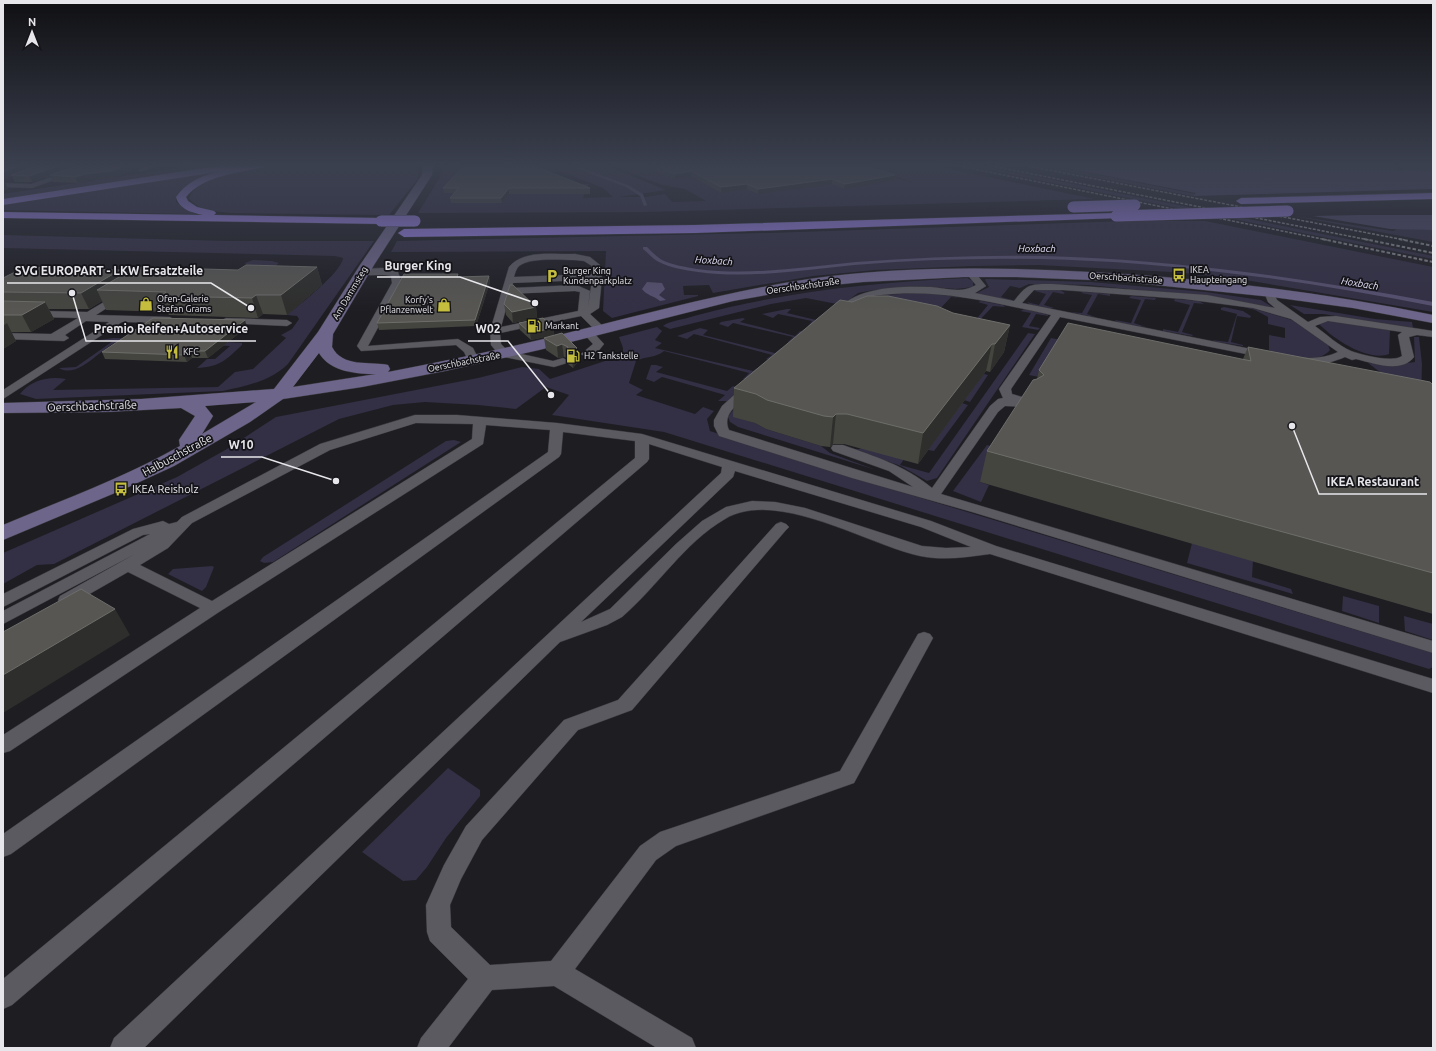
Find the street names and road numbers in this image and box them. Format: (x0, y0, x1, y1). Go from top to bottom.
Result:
street label: Am Dammsteg (330, 265, 370, 321)
street label: Oerschbachstraße (1089, 270, 1163, 286)
street label: Oerschbachstraße (766, 276, 840, 296)
street label: Oerschbachstraße (427, 350, 501, 374)
street label: Oerschbachstraße (47, 398, 137, 414)
street label: Halbuschstraße (140, 432, 214, 478)

